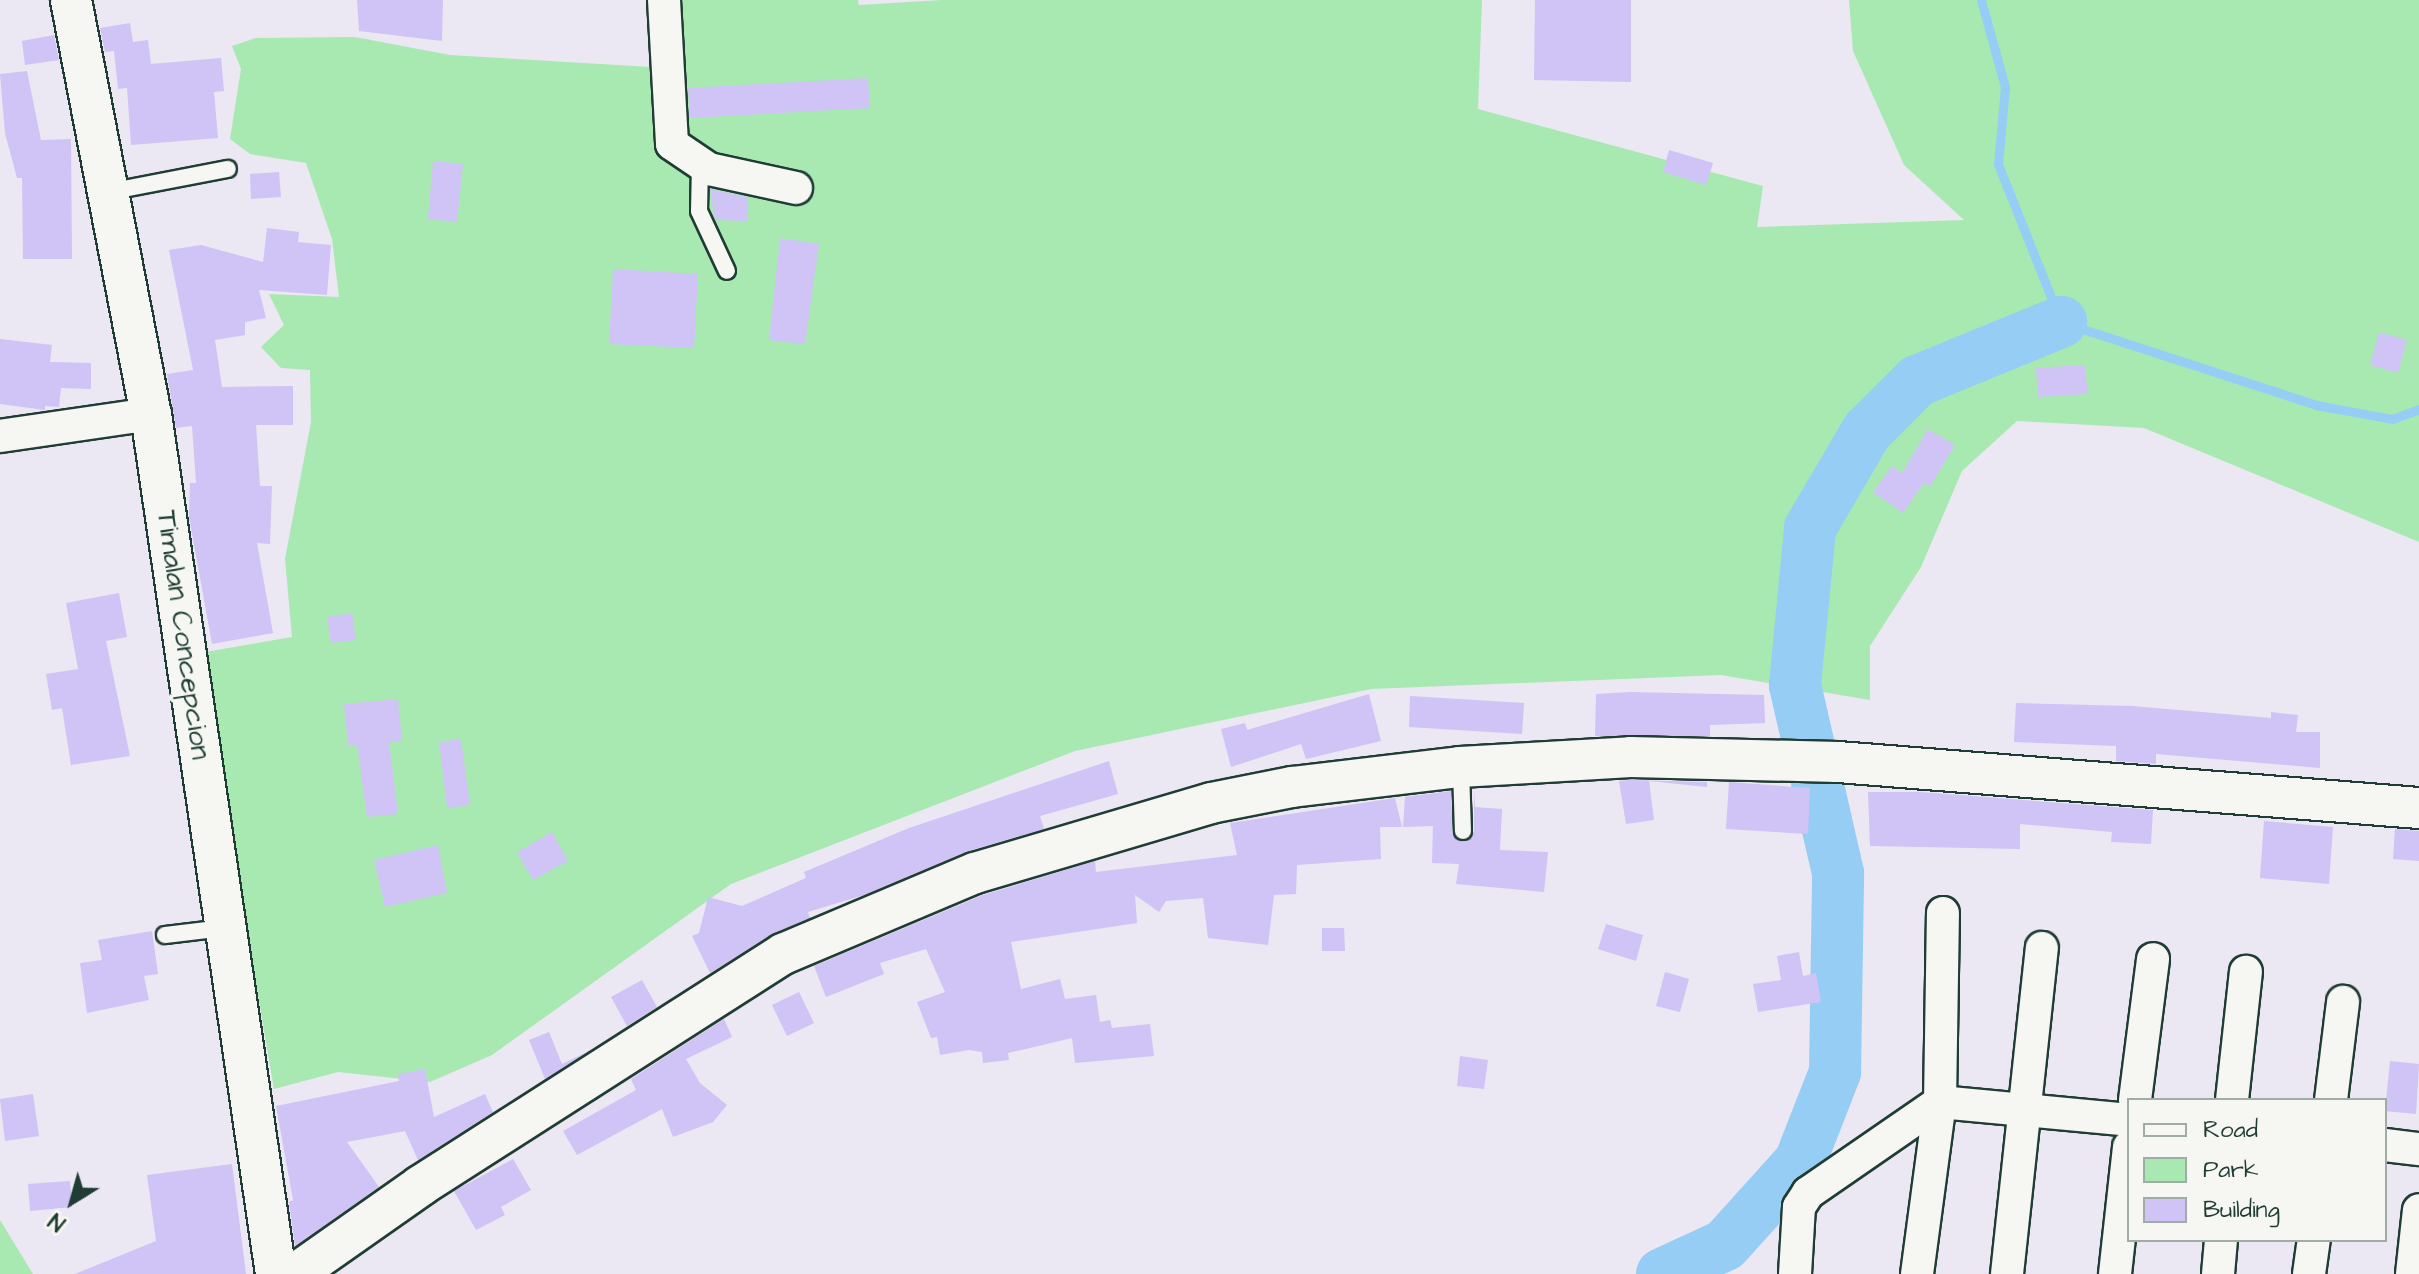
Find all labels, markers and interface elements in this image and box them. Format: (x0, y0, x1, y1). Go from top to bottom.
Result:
street label: Timalan Concepcion (149, 508, 217, 762)
legend (2127, 1098, 2387, 1242)
text: Road (2203, 1113, 2258, 1147)
text: Park (2203, 1153, 2259, 1187)
north arrow (32, 1162, 112, 1242)
text: Building (2203, 1193, 2280, 1227)
text: N (42, 1205, 72, 1238)

